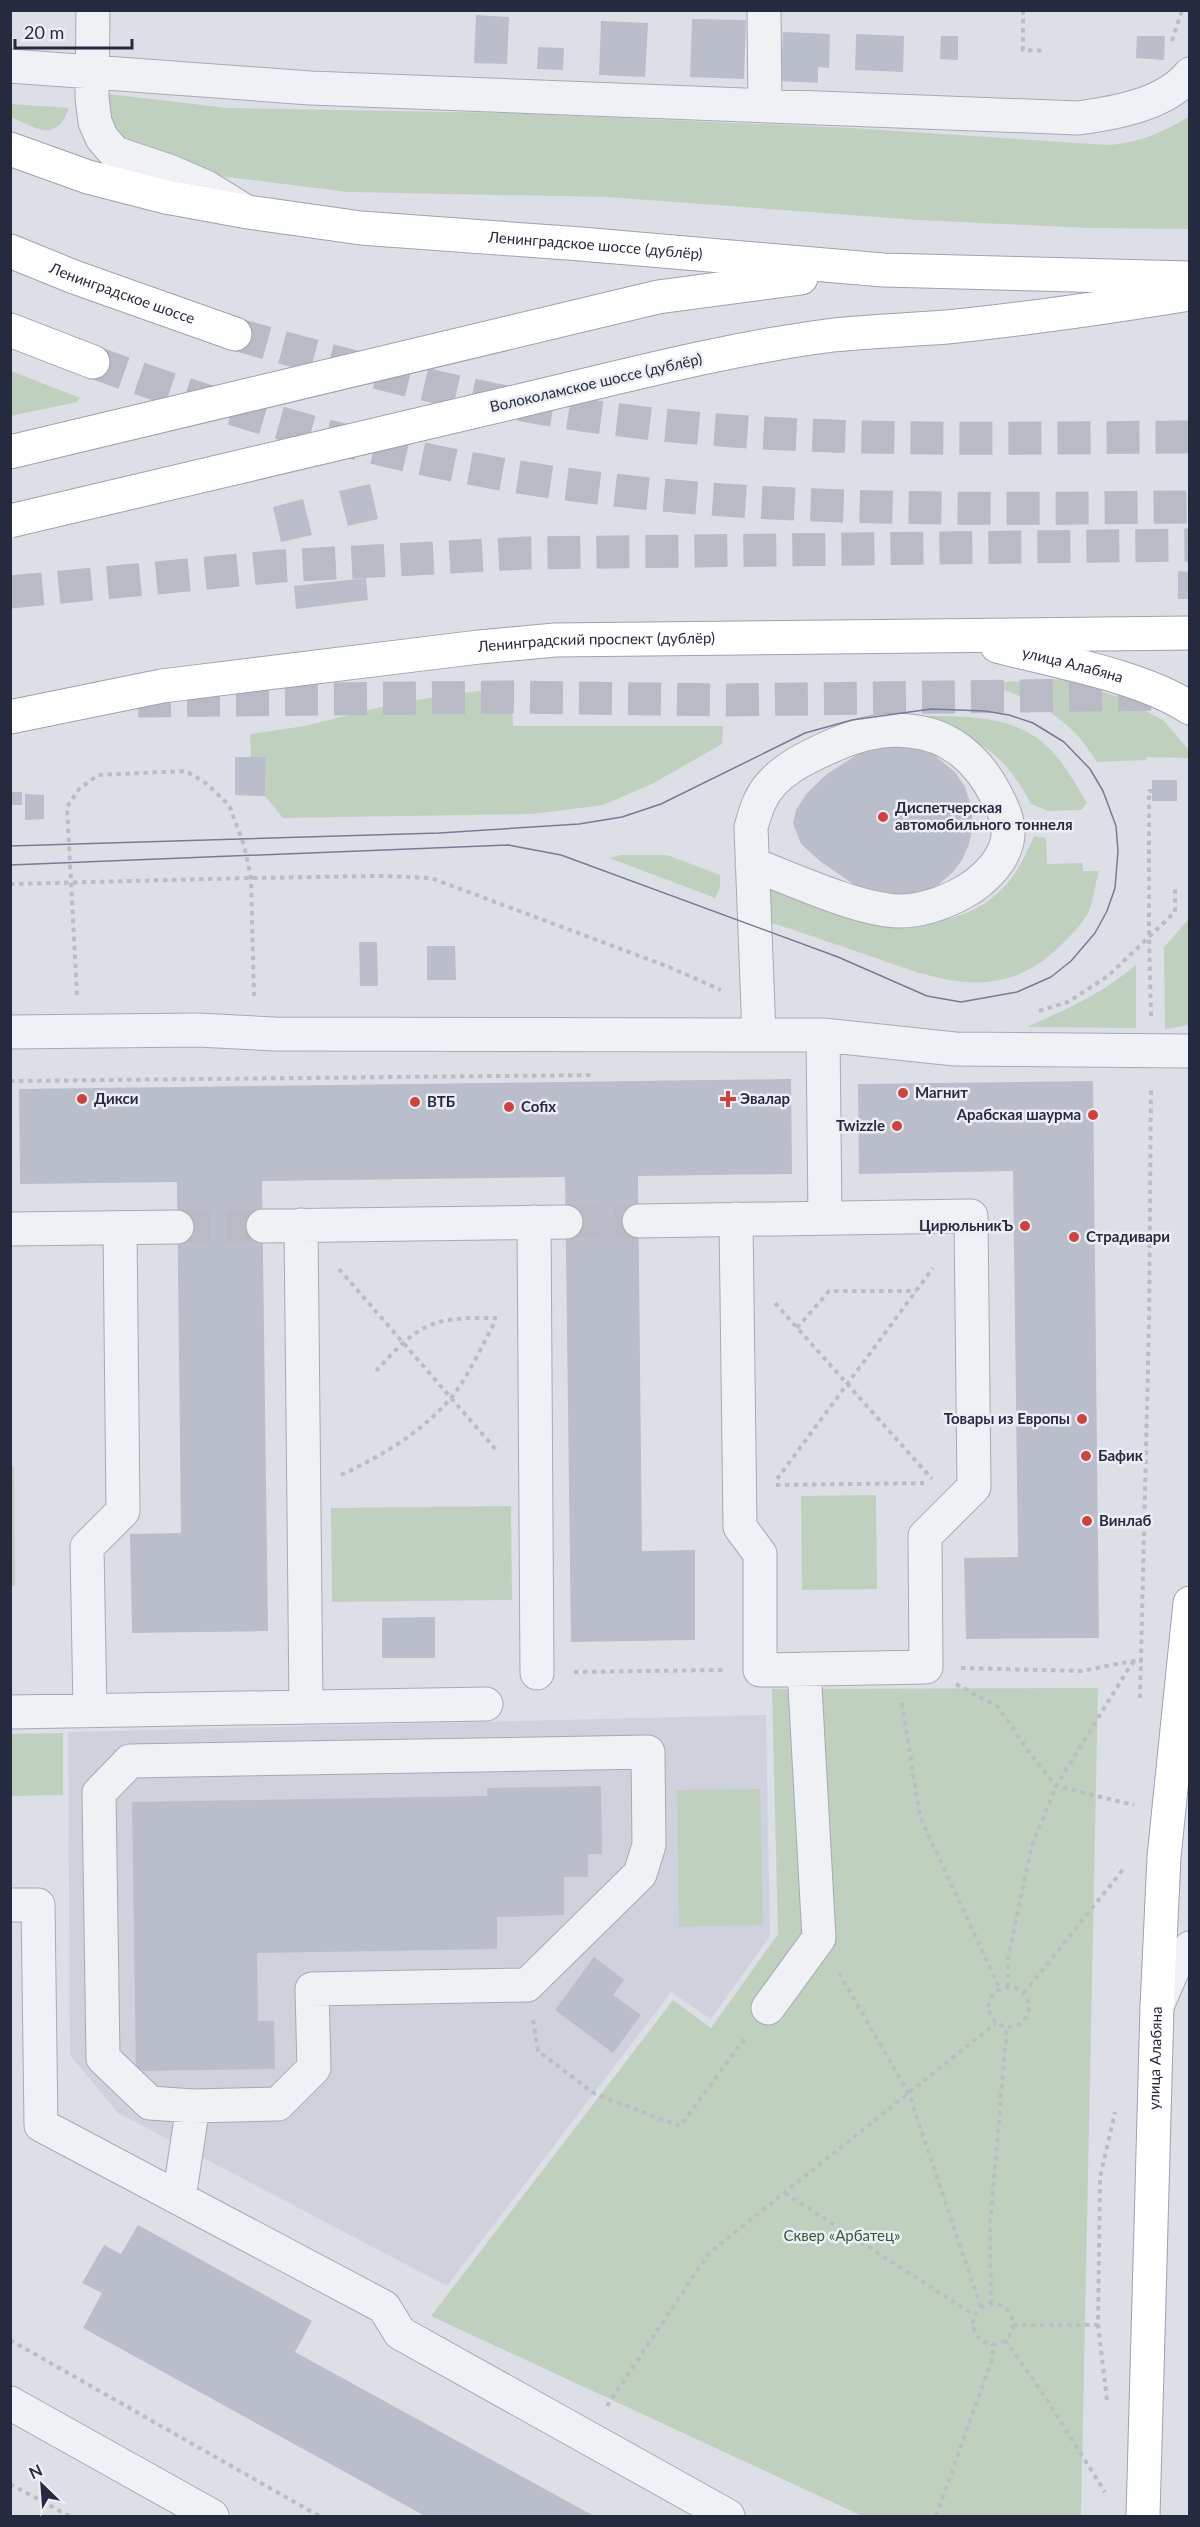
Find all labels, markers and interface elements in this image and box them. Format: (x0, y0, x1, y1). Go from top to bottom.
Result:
scale bar (15, 12, 132, 50)
text: 20 m (24, 21, 64, 43)
street label: Ленинградское шоссе (дублёр) (487, 227, 703, 262)
street label: Ленинградское шоссе (46, 258, 198, 327)
street label: Волоколамское шоссе (дублёр) (488, 349, 704, 415)
street label: Ленинградский проспект (дублёр) (476, 628, 715, 655)
street label: улица Алабяна (1021, 643, 1126, 686)
place label: Диспетчерская автомобильного тоннеля (895, 798, 1073, 833)
marker: Диспетчерская автомобильного тоннеля (876, 810, 890, 824)
place label: Магнит (915, 1083, 968, 1101)
marker: Магнит (896, 1086, 910, 1100)
place label: Дикси (94, 1089, 139, 1107)
place label: Эвалар (740, 1089, 790, 1107)
marker: Дикси (75, 1092, 89, 1106)
place label: ВТБ (427, 1092, 455, 1110)
marker: Эвалар (721, 1092, 735, 1106)
marker: ВТБ (408, 1095, 422, 1109)
place label: Cofix (521, 1097, 556, 1115)
marker: Cofix (502, 1100, 516, 1114)
place label: Арабская шаурма (956, 1105, 1081, 1123)
marker: Арабская шаурма (1086, 1108, 1100, 1122)
place label: Twizzle (836, 1116, 885, 1134)
marker: Twizzle (890, 1119, 904, 1133)
place label: ЦирюльникЪ (919, 1216, 1014, 1234)
marker: ЦирюльникЪ (1018, 1219, 1032, 1233)
place label: Страдивари (1086, 1227, 1170, 1245)
marker: Страдивари (1067, 1230, 1081, 1244)
place label: Товары из Европы (944, 1409, 1070, 1427)
marker: Товары из Европы (1075, 1412, 1089, 1426)
place label: Бафик (1098, 1446, 1144, 1464)
marker: Бафик (1079, 1449, 1093, 1463)
place label: Винлаб (1099, 1511, 1152, 1529)
marker: Винлаб (1080, 1514, 1094, 1528)
street label: улица Алабяна (1144, 2006, 1165, 2110)
park label: Сквер «Арбатец» (783, 2226, 901, 2244)
north arrow (12, 2455, 72, 2515)
text: N (26, 2460, 45, 2482)

